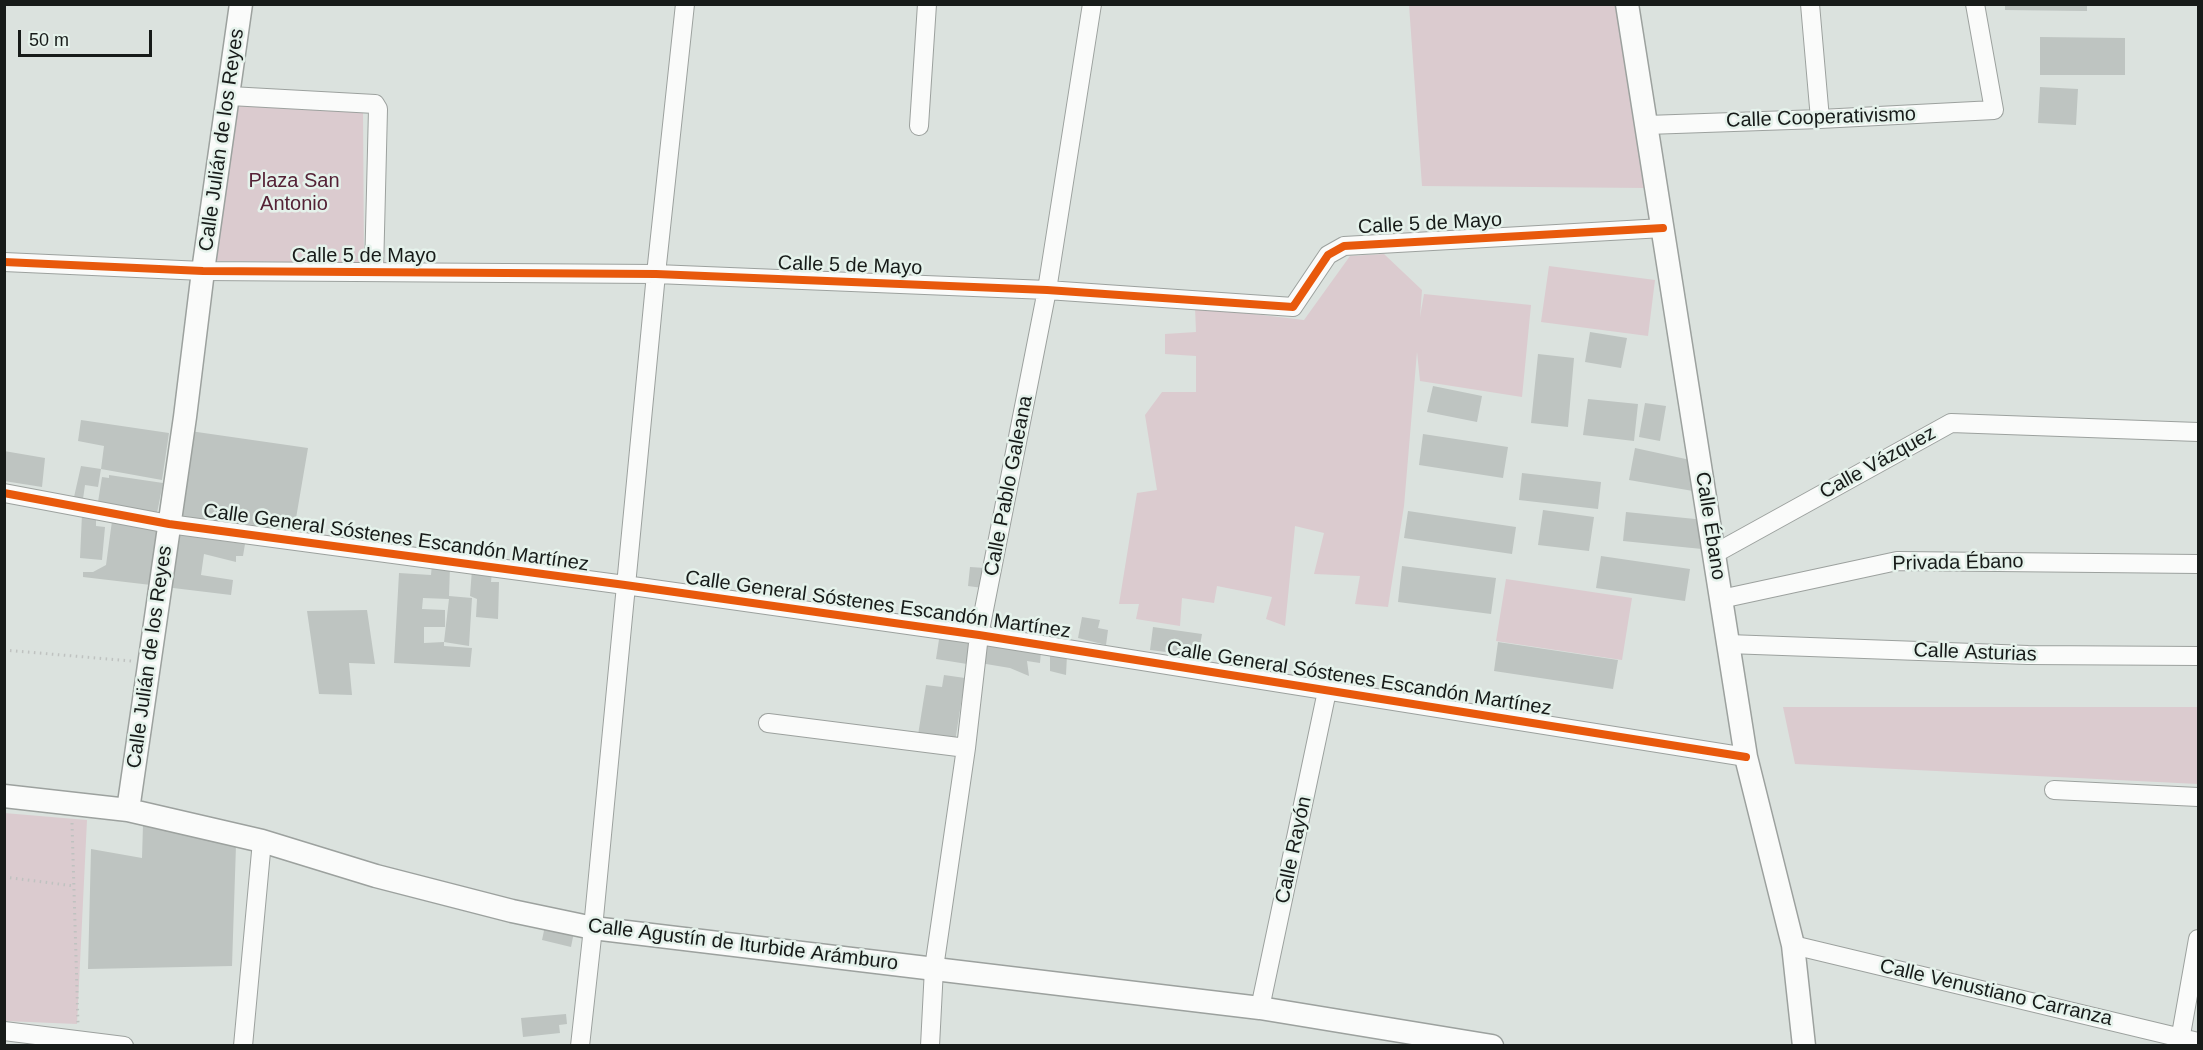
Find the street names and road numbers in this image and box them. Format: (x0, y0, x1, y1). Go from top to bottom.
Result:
street label: Calle Julián de los Reyes (194, 27, 250, 253)
street label: Calle Cooperativismo (1726, 103, 1916, 133)
street label: Calle 5 de Mayo (1357, 208, 1503, 240)
street label: Calle 5 de Mayo (292, 244, 436, 268)
street label: Calle 5 de Mayo (777, 251, 923, 281)
street label: Calle Pablo Galeana (980, 394, 1038, 578)
street label: Calle Vázquez (1816, 421, 1940, 505)
street label: Calle Ébano (1690, 470, 1730, 582)
street label: Calle General Sóstenes Escandón Martínez (202, 499, 590, 577)
street label: Calle Julián de los Reyes (122, 544, 178, 770)
street label: Privada Ébano (1892, 550, 2024, 576)
street label: Calle General Sóstenes Escandón Martínez (684, 566, 1072, 644)
street label: Calle General Sóstenes Escandón Martínez (1165, 637, 1553, 721)
street label: Calle Asturias (1913, 639, 2037, 667)
street label: Calle Rayón (1271, 794, 1317, 906)
street label: Calle Agustín de Iturbide Arámburo (587, 914, 899, 976)
street label: Calle Venustiano Carranza (1877, 955, 2115, 1031)

